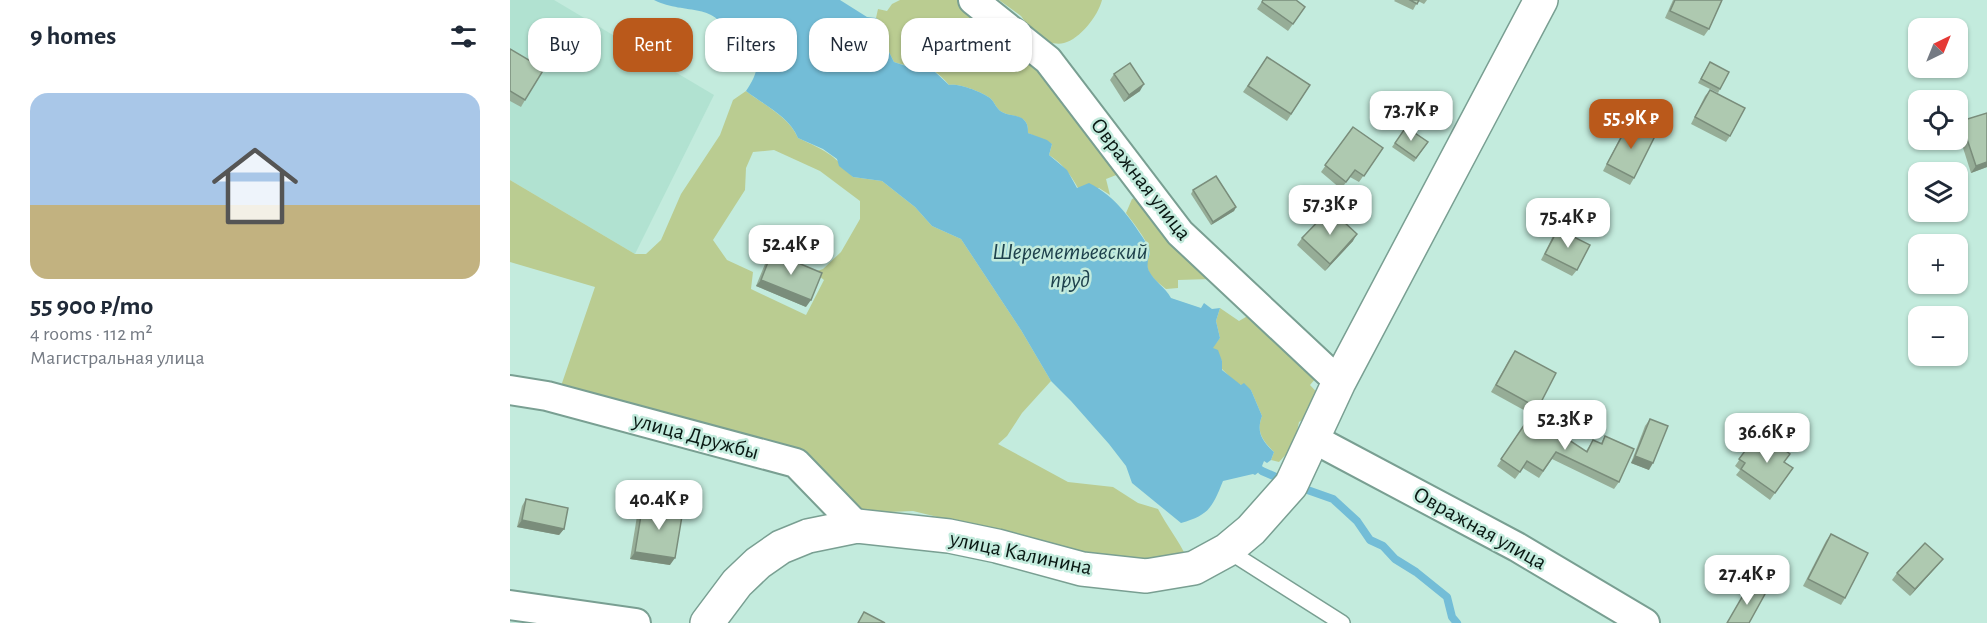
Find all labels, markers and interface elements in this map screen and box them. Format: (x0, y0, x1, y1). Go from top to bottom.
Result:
chip: Buy (528, 18, 601, 72)
chip: Rent (613, 18, 693, 72)
chip: Filters (705, 18, 797, 72)
chip: New (809, 18, 889, 72)
chip: Apartment (901, 18, 1032, 72)
north arrow (1908, 18, 1968, 78)
map controls (1908, 18, 1968, 366)
icon: filters (447, 20, 480, 53)
text: 9 homes (30, 23, 116, 49)
button: locate (1908, 90, 1968, 150)
pin: 73.7K ₽ (1356, 91, 1466, 142)
pin: 55.9K ₽ (1576, 99, 1686, 150)
text: 73.7K ₽ (1384, 100, 1438, 120)
text: 55.9K ₽ (1603, 108, 1659, 128)
street label: Овражная улица (1087, 114, 1195, 244)
icon: home (201, 132, 309, 240)
button: layers (1908, 162, 1968, 222)
pin: 57.3K ₽ (1275, 185, 1385, 236)
text: 57.3K ₽ (1303, 194, 1357, 214)
pin: 75.4K ₽ (1513, 198, 1623, 249)
text: 75.4K ₽ (1540, 207, 1596, 227)
pin: 52.4K ₽ (736, 225, 846, 276)
text: 52.4K ₽ (763, 234, 819, 254)
button: + (1908, 234, 1968, 294)
water label: Шереметьевский пруд (992, 240, 1148, 292)
text: 55 900 ₽/mo (30, 293, 153, 319)
button: − (1908, 306, 1968, 366)
text: 4 rooms · 112 m² (30, 324, 153, 344)
text: Магистральная улица (30, 348, 205, 368)
pin: 52.3K ₽ (1510, 400, 1620, 451)
street label: улица Дружбы (630, 408, 761, 463)
text: 52.3K ₽ (1537, 409, 1593, 429)
pin: 36.6K ₽ (1712, 413, 1822, 464)
text: 36.6K ₽ (1739, 422, 1795, 442)
pin: 40.4K ₽ (604, 480, 714, 531)
street label: Овражная улица (1410, 482, 1550, 574)
text: 40.4K ₽ (629, 489, 689, 509)
street label: улица Калинина (947, 527, 1094, 579)
pin: 27.4K ₽ (1692, 555, 1802, 606)
text: 27.4K ₽ (1719, 564, 1775, 584)

